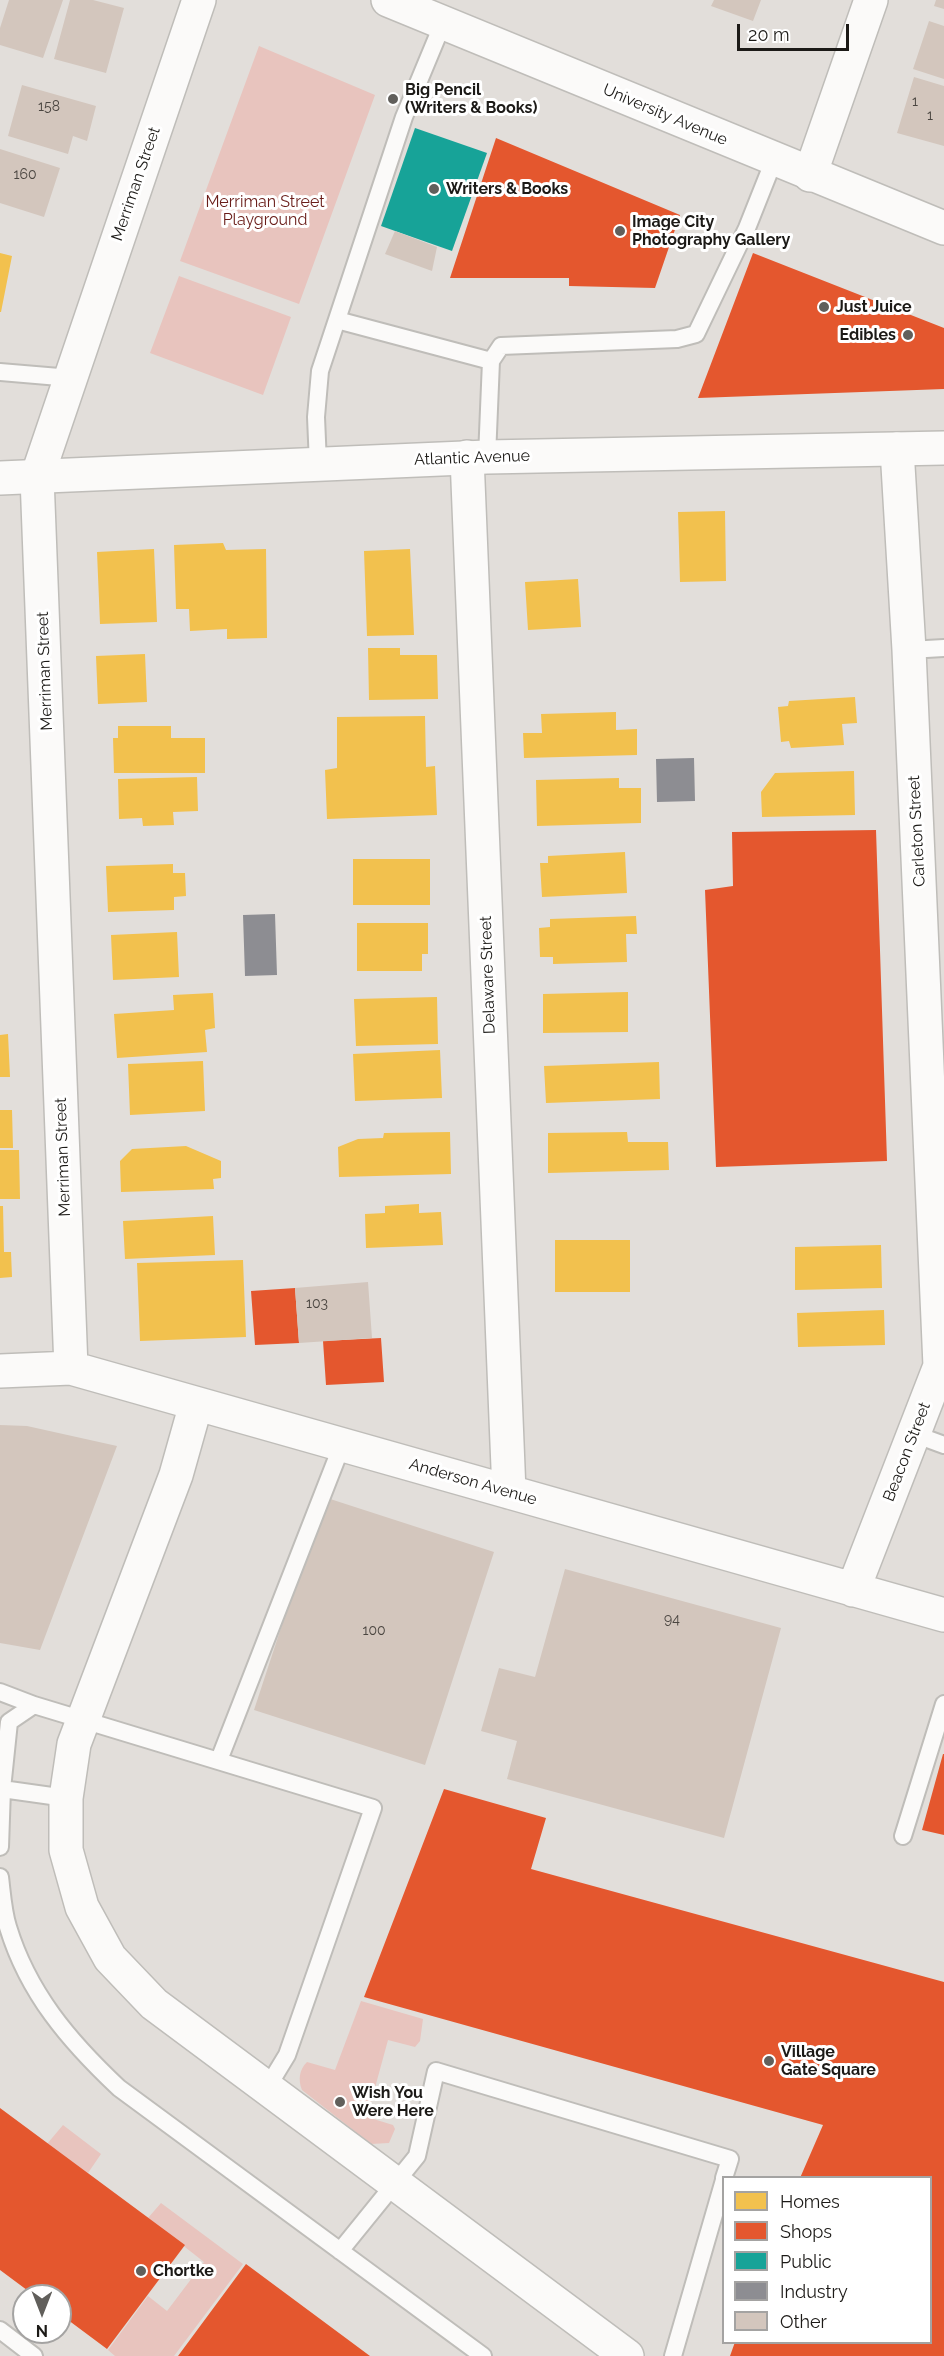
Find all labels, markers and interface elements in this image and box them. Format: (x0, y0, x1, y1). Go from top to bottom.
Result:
scale bar (740, 12, 852, 50)
text: 20 m (748, 24, 790, 45)
place label: Big Pencil (Writers & Books) (405, 80, 537, 118)
street label: University Avenue (600, 80, 730, 150)
marker: Big Pencil (Writers & Books) (386, 92, 400, 106)
house number: 1 (912, 94, 918, 110)
house number: 158 (38, 99, 60, 115)
house number: 1 (927, 108, 933, 124)
street label: Merriman Street (108, 125, 164, 243)
house number: 160 (13, 167, 37, 183)
place label: Writers & Books (446, 179, 568, 199)
marker: Writers & Books (427, 182, 441, 196)
park label: Merriman Street Playground (205, 192, 325, 230)
place label: Image City Photography Gallery (632, 212, 790, 250)
marker: Image City Photography Gallery (613, 224, 627, 238)
place label: Just Juice (836, 297, 912, 317)
marker: Just Juice (817, 300, 831, 314)
place label: Edibles (839, 325, 896, 345)
marker: Edibles (901, 328, 915, 342)
street label: Atlantic Avenue (414, 446, 530, 470)
street label: Merriman Street (33, 611, 57, 731)
street label: Carleton Street (904, 775, 930, 887)
street label: Delaware Street (476, 916, 500, 1034)
street label: Merriman Street (51, 1097, 75, 1217)
house number: 103 (306, 1296, 328, 1312)
street label: Beacon Street (879, 1400, 935, 1504)
street label: Anderson Avenue (407, 1455, 539, 1509)
house number: 94 (664, 1612, 680, 1628)
house number: 100 (362, 1623, 386, 1639)
place label: Village Gate Square (781, 2042, 876, 2080)
marker: Village Gate Square (762, 2054, 776, 2068)
place label: Wish You Were Here (352, 2083, 434, 2121)
marker: Wish You Were Here (333, 2095, 347, 2109)
legend (722, 2176, 932, 2344)
text: Homes (780, 2191, 840, 2212)
text: Shops (780, 2221, 832, 2242)
text: Public (780, 2251, 832, 2272)
place label: Chortke (153, 2261, 214, 2281)
marker: Chortke (134, 2264, 148, 2278)
text: Industry (780, 2281, 848, 2302)
north arrow (12, 2284, 72, 2344)
text: Other (780, 2311, 827, 2332)
text: N (36, 2321, 48, 2340)

